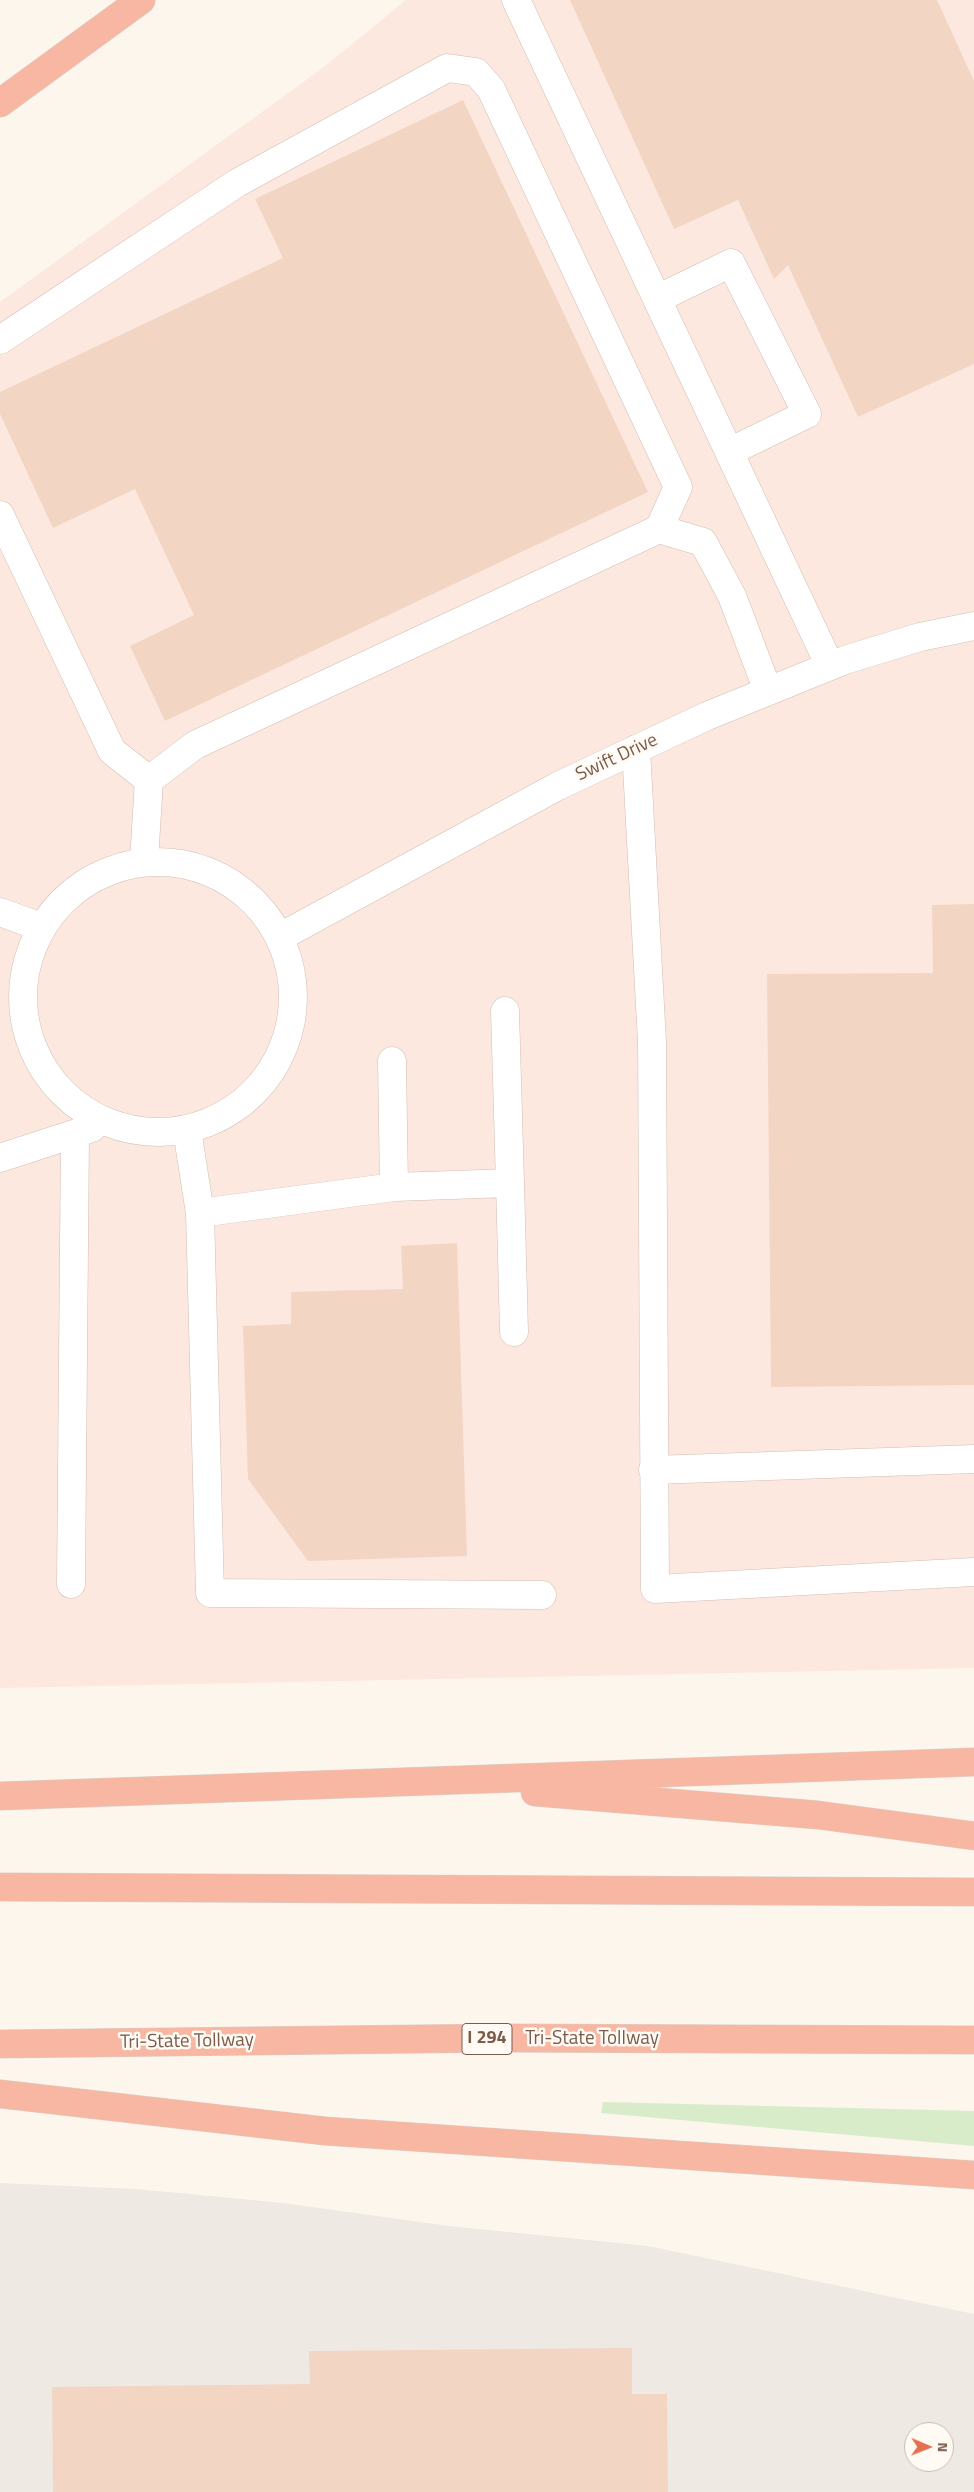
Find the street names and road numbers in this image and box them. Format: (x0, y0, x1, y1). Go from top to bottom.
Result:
street label: Swift Drive (573, 729, 661, 787)
road number: I 294 (462, 2024, 512, 2054)
street label: Tri-State Tollway (525, 2028, 659, 2050)
street label: Tri-State Tollway (120, 2029, 254, 2055)

